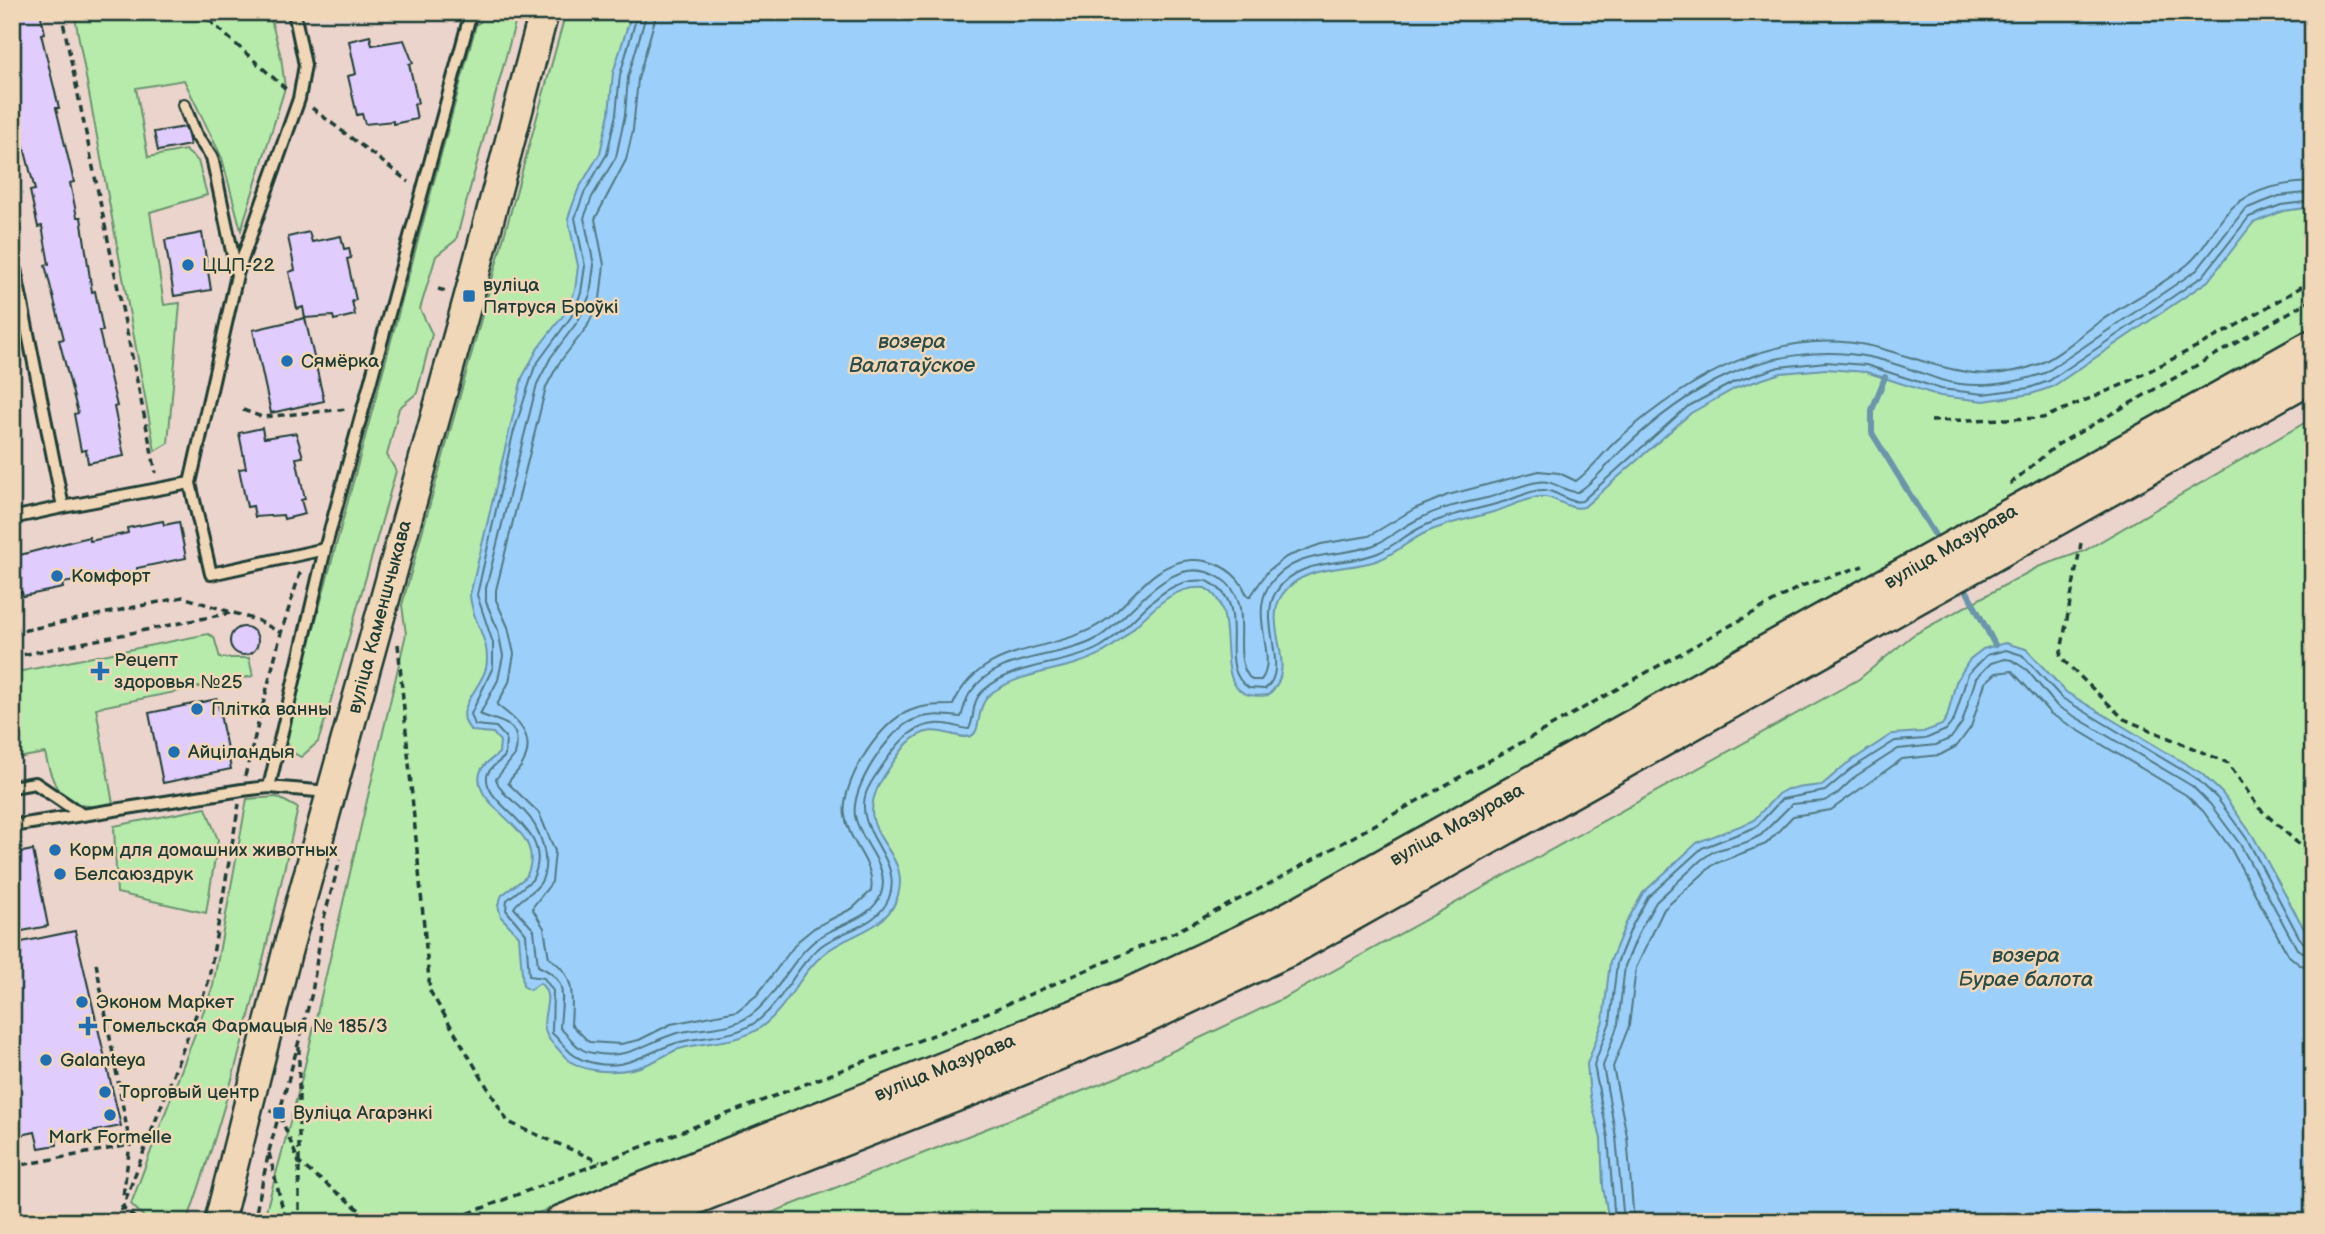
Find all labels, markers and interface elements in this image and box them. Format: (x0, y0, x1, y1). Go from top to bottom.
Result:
place label: ЦЦП-22 (202, 254, 276, 277)
marker: ЦЦП-22 (180, 257, 196, 273)
place label: вуліца Пятруся Броўкі (483, 274, 618, 319)
marker: вуліца Пятруся Броўкі (461, 288, 477, 304)
water label: возера Валатаўское (849, 329, 975, 378)
place label: Сямёрка (301, 350, 379, 373)
marker: Сямёрка (279, 353, 295, 369)
street label: вуліца Мазурава (1880, 500, 2022, 594)
street label: вуліца Каменшчыкава (343, 518, 417, 716)
place label: Комфорт (71, 565, 151, 588)
marker: Комфорт (49, 568, 65, 584)
place label: Рецепт здоровья №25 (114, 649, 243, 694)
marker: Рецепт здоровья №25 (92, 663, 108, 679)
place label: Плітка ванны (211, 698, 332, 721)
marker: Плітка ванны (189, 701, 205, 717)
place label: Айціландыя (187, 741, 295, 764)
marker: Айціландыя (166, 744, 182, 760)
street label: вуліца Мазурава (1386, 779, 1528, 871)
place label: Корм для домашних животных (69, 839, 338, 862)
marker: Корм для домашних животных (47, 842, 63, 858)
place label: Белсаюздрук (74, 863, 193, 886)
marker: Белсаюздрук (52, 866, 68, 882)
water label: возера Бурае балота (1959, 943, 2093, 992)
place label: Эконом Маркет (96, 991, 234, 1014)
marker: Эконом Маркет (74, 994, 90, 1010)
place label: Гомельская Фармацыя № 185/3 (102, 1015, 388, 1038)
marker: Гомельская Фармацыя № 185/3 (80, 1018, 96, 1034)
street label: вуліца Мазурава (871, 1029, 1019, 1107)
place label: Galanteya (60, 1049, 146, 1072)
marker: Galanteya (38, 1052, 54, 1068)
place label: Торговый центр (119, 1081, 259, 1104)
marker: Торговый центр (97, 1084, 113, 1100)
place label: Вуліца Агарэнкі (293, 1102, 433, 1125)
marker: Вуліца Агарэнкі (271, 1105, 287, 1121)
marker: Mark Formelle (102, 1107, 118, 1123)
place label: Mark Formelle (48, 1126, 172, 1149)

